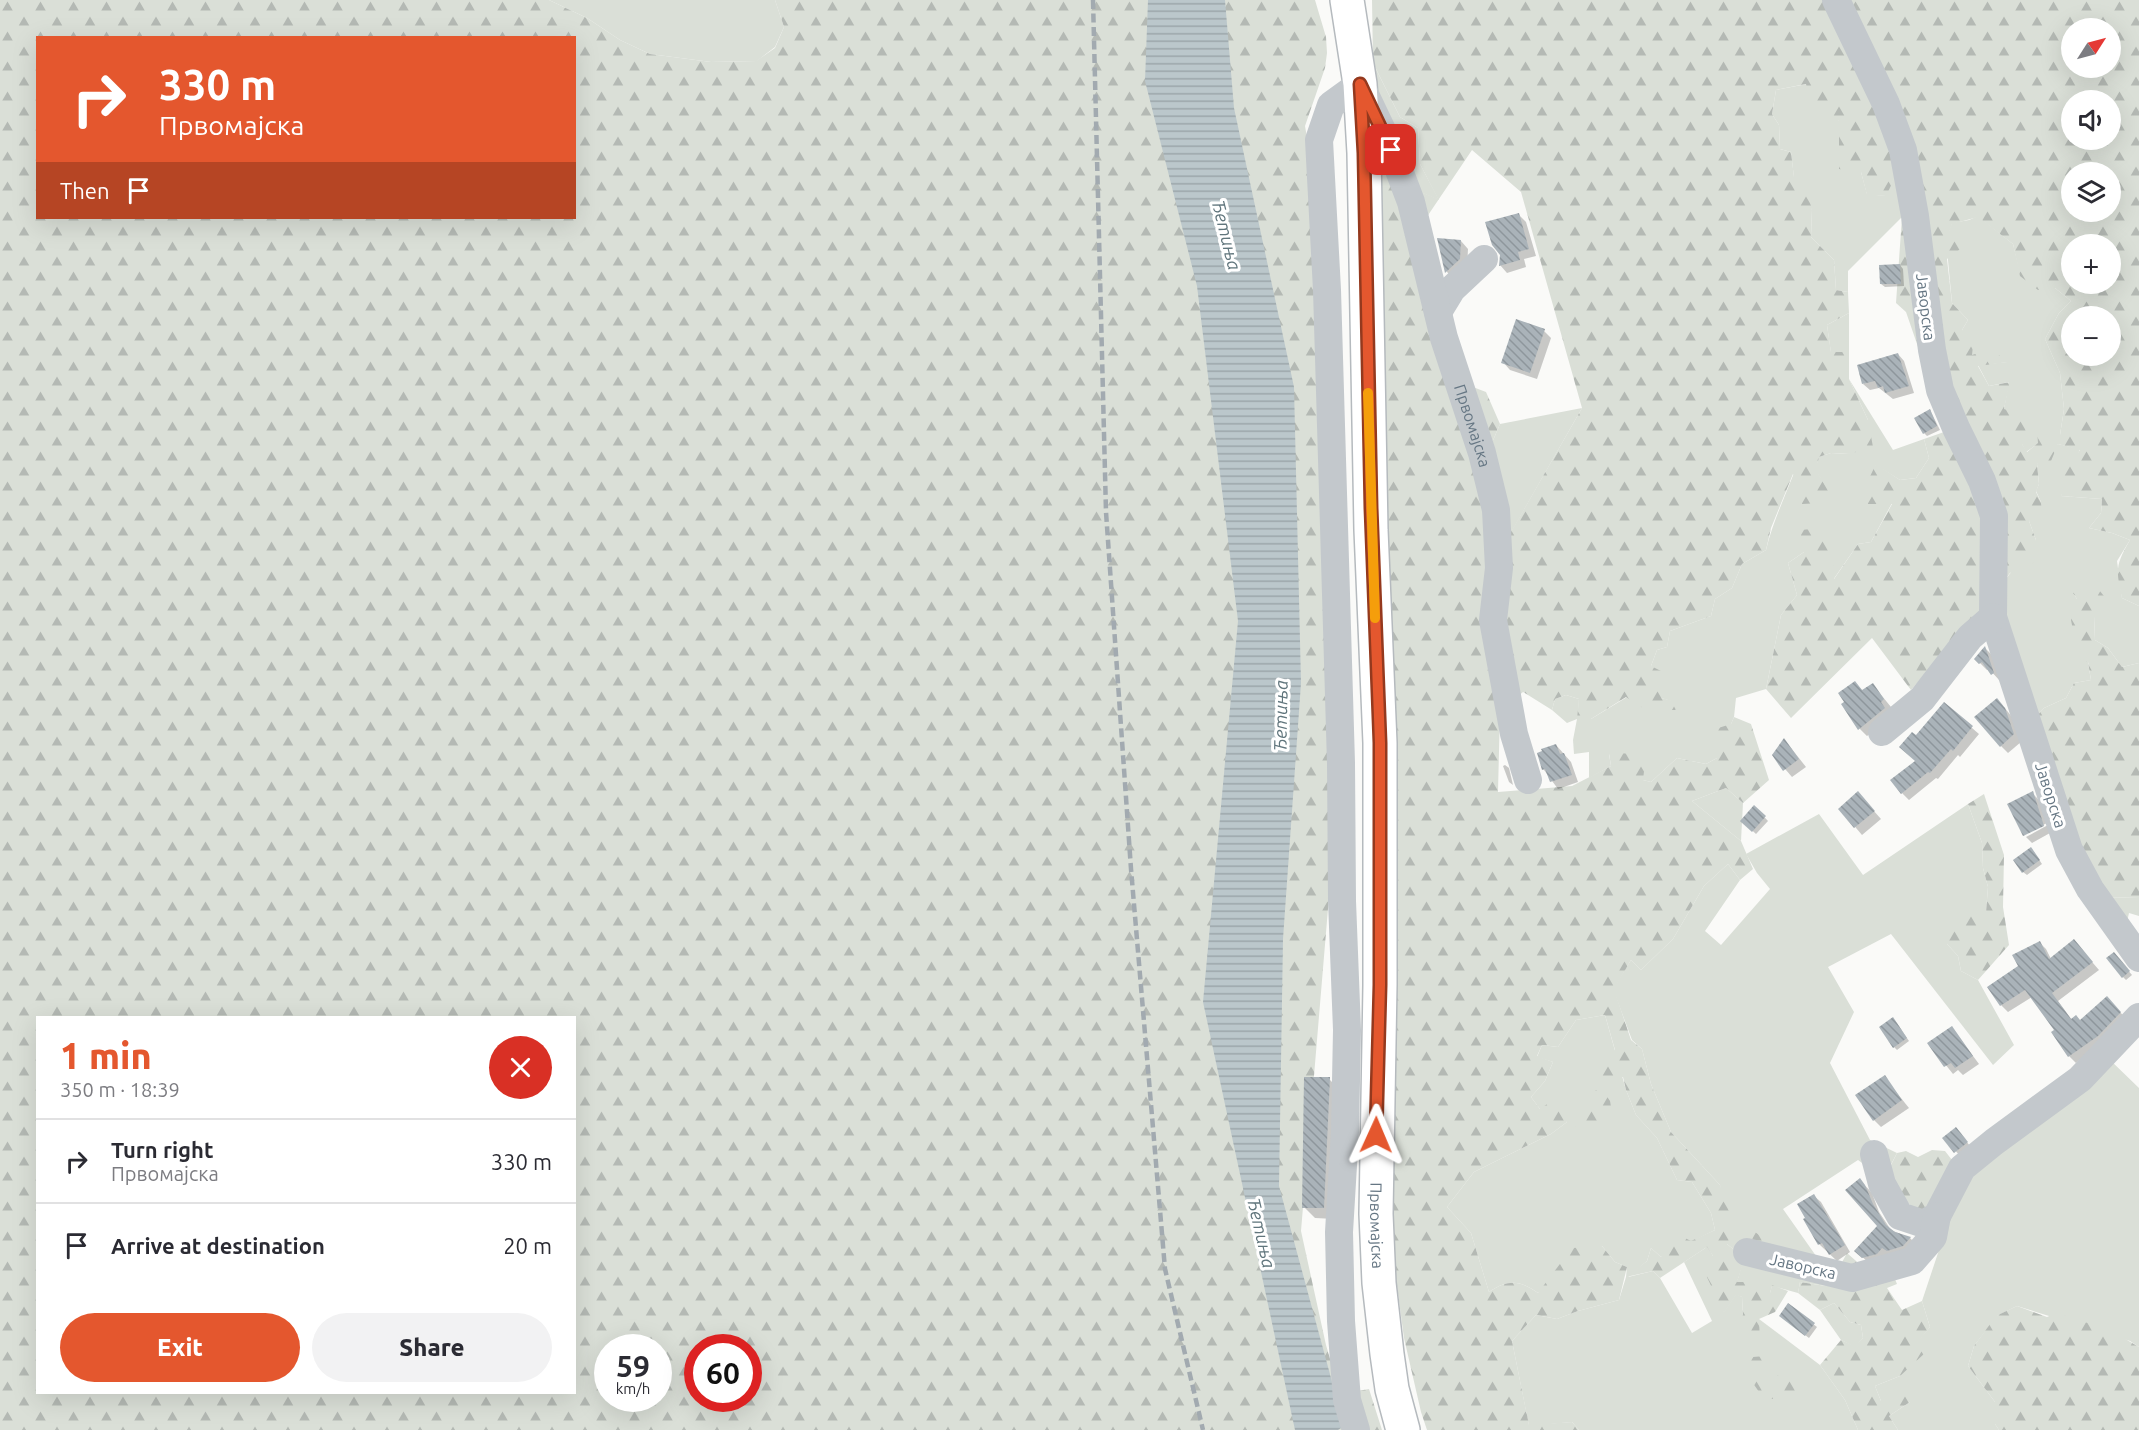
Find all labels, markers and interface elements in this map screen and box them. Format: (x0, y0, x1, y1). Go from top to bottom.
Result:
north arrow (2061, 18, 2121, 78)
map controls (2061, 18, 2121, 366)
icon: right (60, 60, 138, 138)
text: 330 m (159, 61, 276, 108)
button: sound (2061, 90, 2121, 150)
text: Првомајска (159, 110, 305, 140)
pin (1365, 124, 1416, 175)
icon: arrive (1374, 133, 1407, 166)
button: layers (2061, 162, 2121, 222)
icon: arrive (122, 174, 155, 207)
text: Then (60, 178, 110, 203)
water label: Ђетиња (1209, 198, 1245, 272)
button: + (2061, 234, 2121, 294)
street label: Јаворска (1913, 272, 1939, 342)
button: − (2061, 306, 2121, 366)
street label: Првомајска (1451, 382, 1494, 469)
water label: Ђетиња (1269, 680, 1291, 752)
street label: Јаворска (2032, 760, 2070, 830)
text: 1 min (60, 1035, 152, 1076)
button: close (489, 1036, 552, 1099)
text: 350 m · 18:39 (60, 1078, 180, 1101)
position arrow (1344, 1103, 1408, 1167)
text: Turn right (111, 1137, 213, 1162)
icon: right (60, 1145, 93, 1178)
text: 330 m (491, 1149, 552, 1174)
text: Првомајска (111, 1162, 219, 1185)
street label: Првомајска (1367, 1182, 1387, 1269)
water label: Ђетиња (1244, 1196, 1280, 1270)
icon: arrive (60, 1229, 93, 1262)
text: Arrive at destination (111, 1233, 325, 1258)
text: 20 m (503, 1233, 552, 1258)
street label: Јаворска (1768, 1250, 1838, 1282)
button: Exit (60, 1313, 300, 1382)
button: Share (312, 1313, 552, 1382)
speed limit sign: 60 (684, 1334, 762, 1412)
text: 59 (616, 1349, 650, 1383)
text: km/h (616, 1380, 650, 1397)

